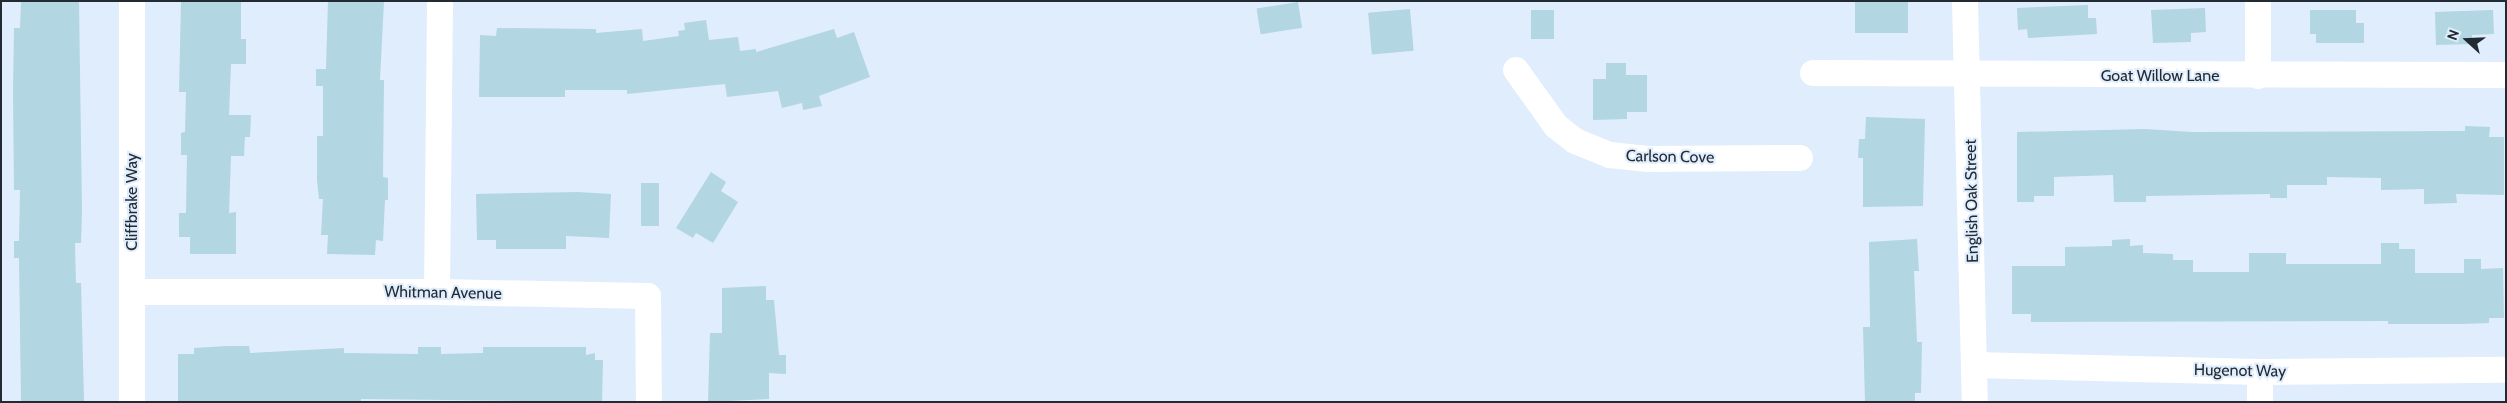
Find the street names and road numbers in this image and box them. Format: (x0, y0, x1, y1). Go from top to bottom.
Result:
street label: Goat Willow Lane (2101, 66, 2219, 86)
street label: English Oak Street (1961, 139, 1983, 263)
street label: Carlson Cove (1626, 147, 1714, 167)
street label: Cliffbrake Way (122, 153, 142, 251)
street label: Whitman Avenue (384, 282, 502, 304)
street label: Hugenot Way (2194, 361, 2286, 381)

